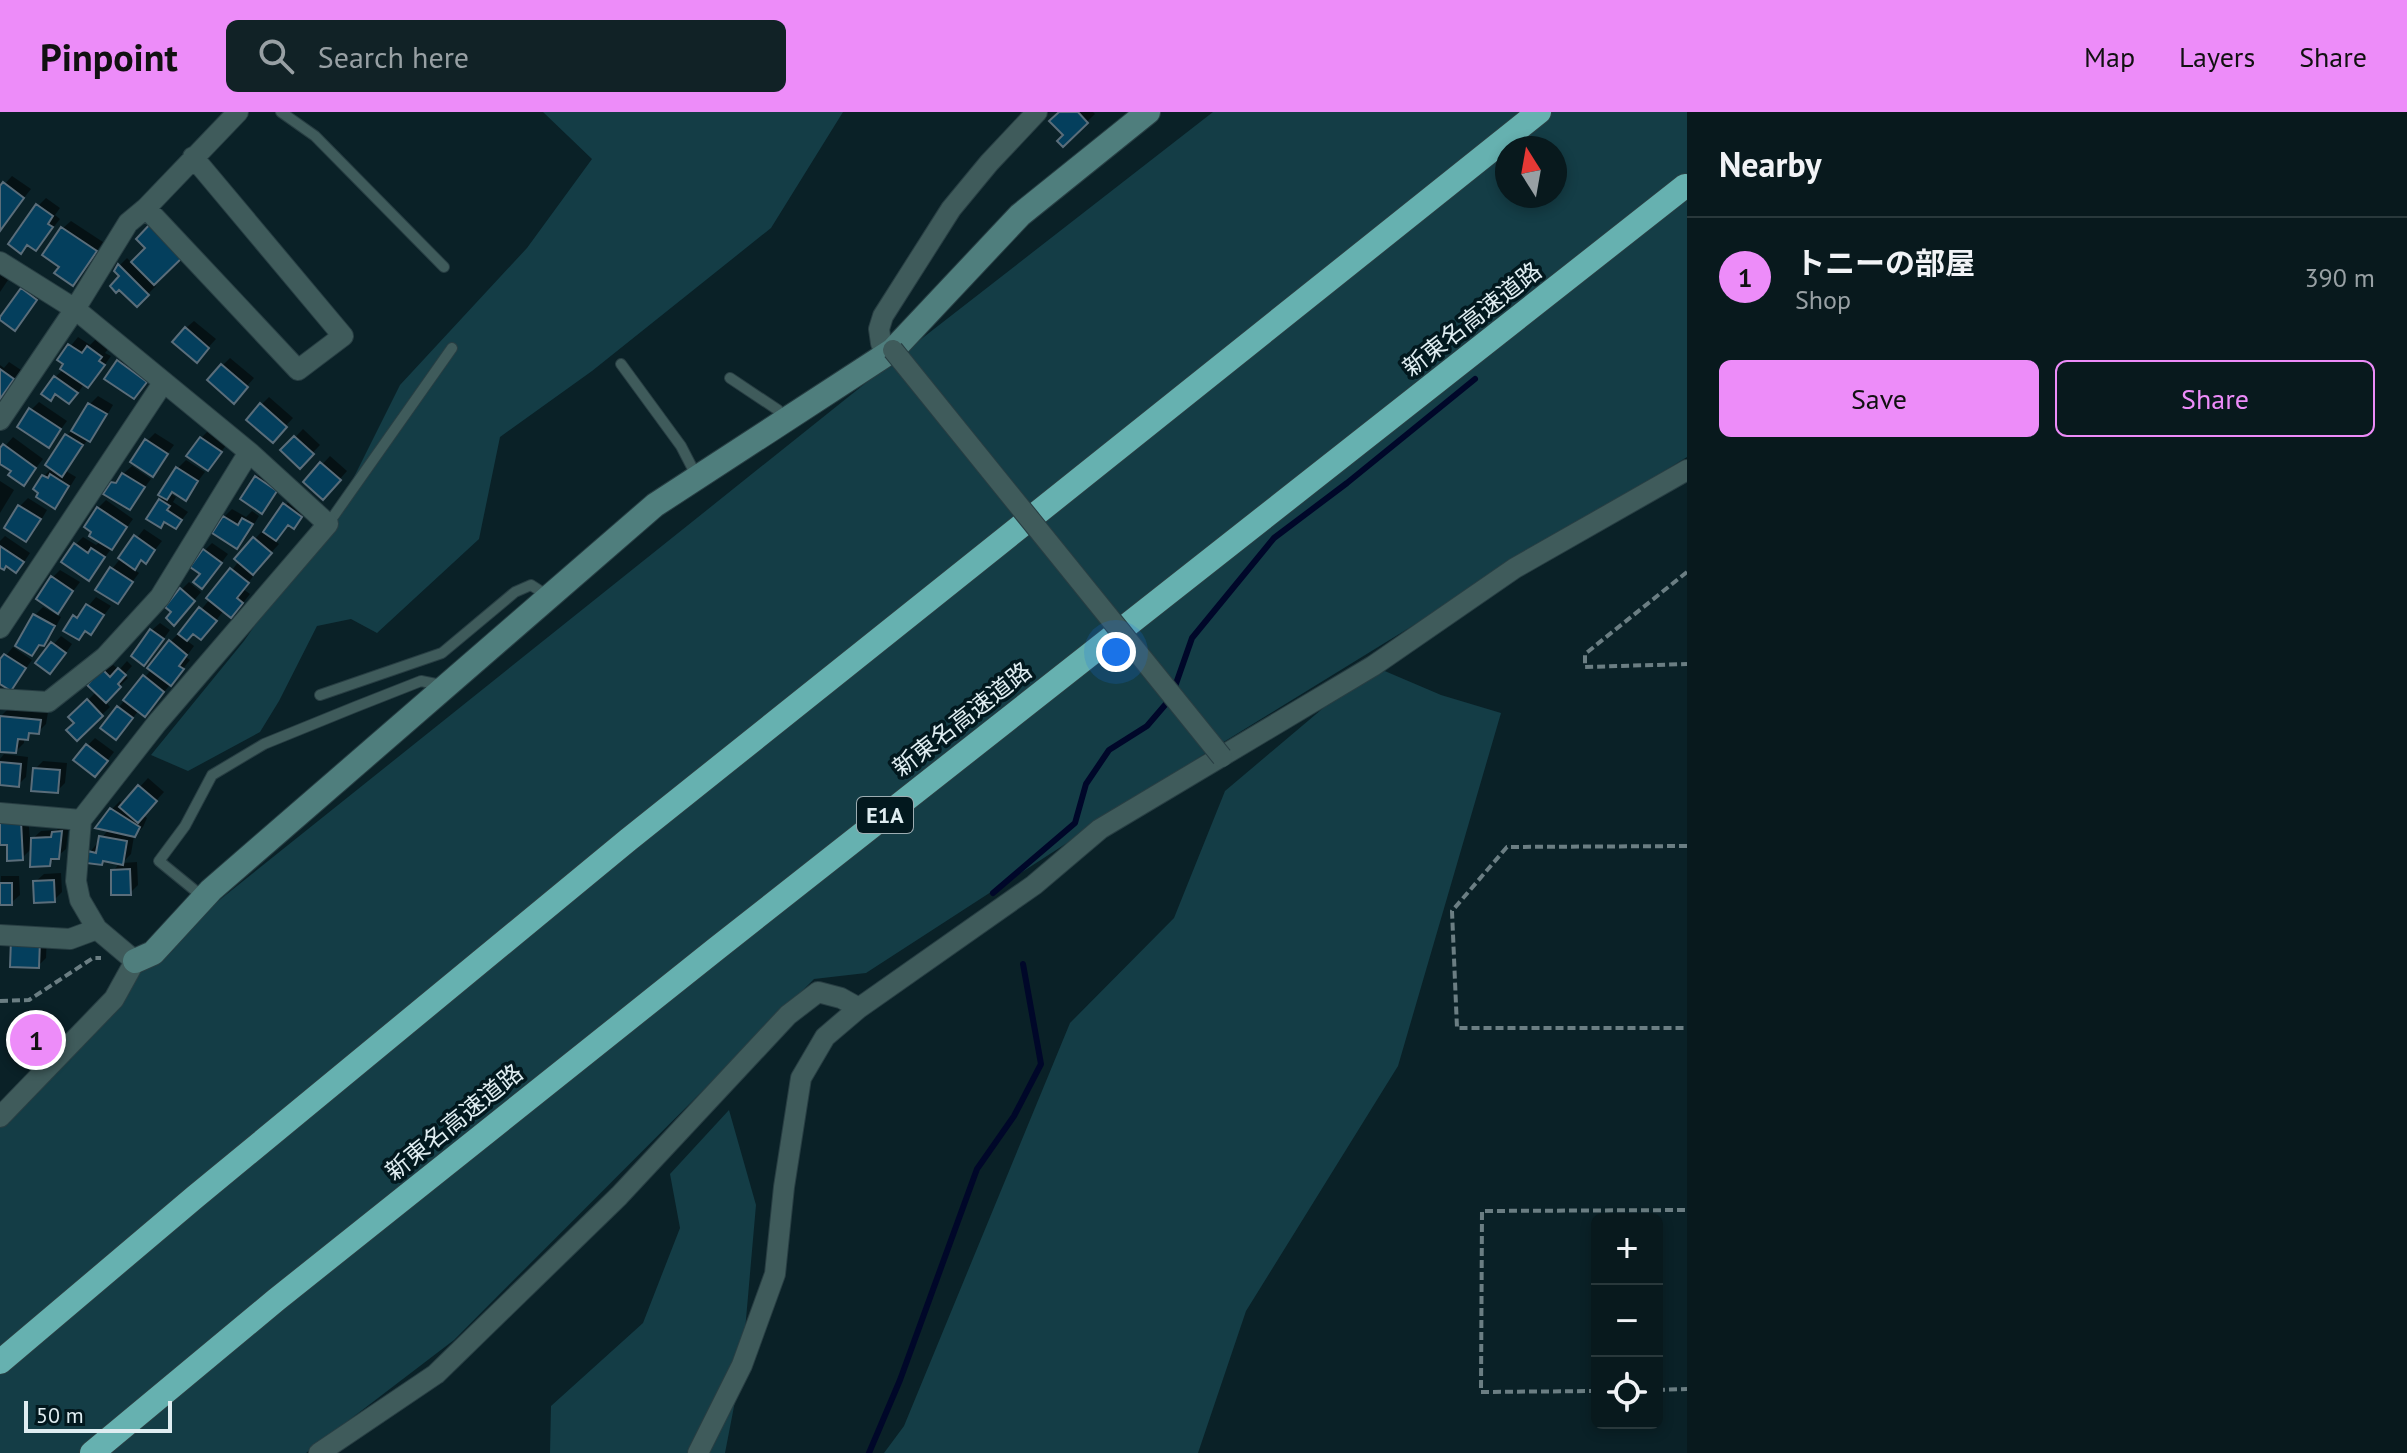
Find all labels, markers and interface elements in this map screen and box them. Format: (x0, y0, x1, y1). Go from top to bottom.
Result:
search box (226, 20, 786, 92)
text: Pinpoint (40, 32, 178, 81)
icon: search (254, 34, 298, 78)
text: Search here (318, 37, 469, 76)
text: Map (2084, 38, 2135, 75)
text: Layers (2179, 38, 2255, 75)
text: Share (2299, 38, 2367, 75)
north arrow (1495, 136, 1567, 208)
text: Nearby (1719, 142, 1821, 186)
text: トニーの部屋 (1795, 243, 1975, 282)
street label: 新東名高速道路 (1396, 255, 1548, 383)
text: 1 (1738, 261, 1752, 294)
text: 390 m (2304, 261, 2375, 294)
text: Shop (1795, 283, 1851, 316)
button: Save (1719, 360, 2039, 437)
button: Share (2055, 360, 2375, 437)
your location (1096, 632, 1136, 672)
street label: 新東名高速道路 (886, 655, 1038, 783)
road number: E1A (857, 797, 913, 833)
pin: 1 (10, 1010, 62, 1070)
street label: 新東名高速道路 (379, 1057, 529, 1187)
map controls (1591, 1213, 1663, 1429)
button: + (1591, 1213, 1663, 1285)
button: − (1591, 1285, 1663, 1357)
button: locate (1591, 1357, 1663, 1429)
scale bar (24, 1397, 172, 1433)
text: 50 m (36, 1401, 84, 1429)

